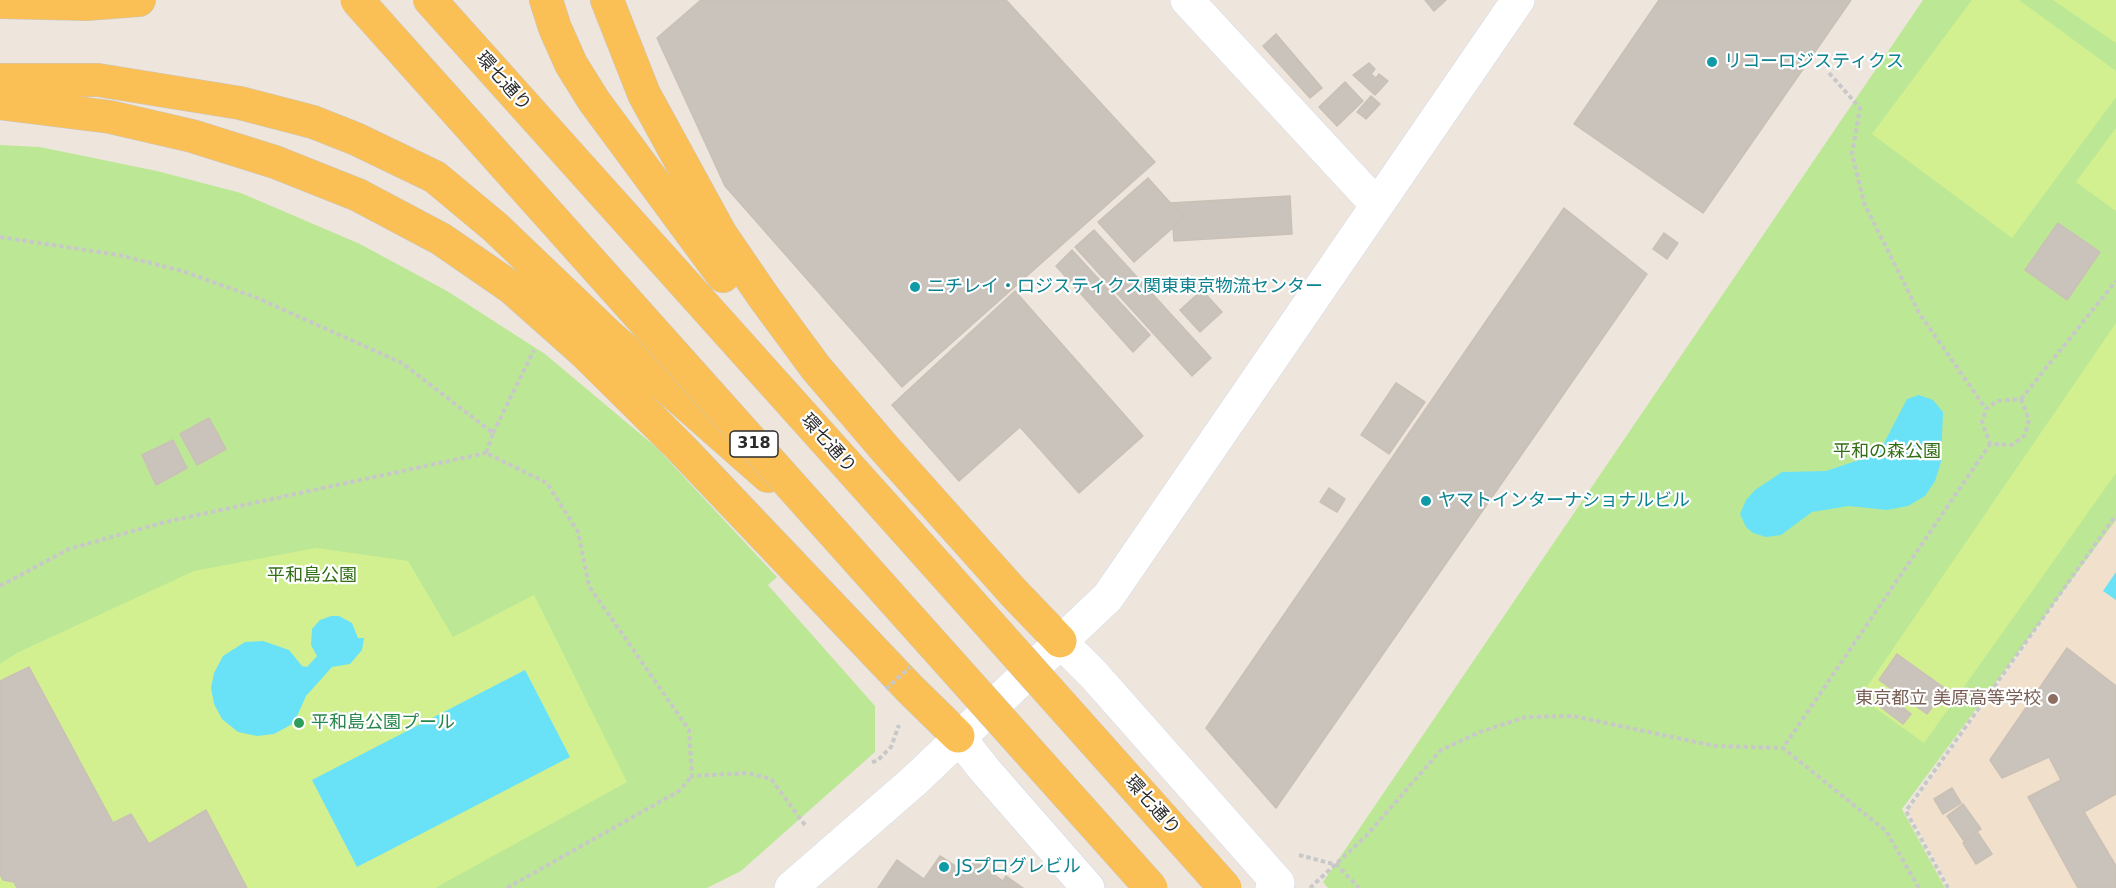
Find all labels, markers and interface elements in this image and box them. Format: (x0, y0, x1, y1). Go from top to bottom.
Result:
street label: 環七通り (471, 48, 535, 116)
place label: リコーロジスティクス (1724, 51, 1904, 73)
marker: リコーロジスティクス (1705, 55, 1719, 69)
place label: ニチレイ・ロジスティクス関東東京物流センター (927, 276, 1323, 298)
marker: ニチレイ・ロジスティクス関東東京物流センター (908, 280, 922, 294)
street label: 環七通り (796, 410, 860, 478)
road number: 318 (730, 431, 778, 457)
park label: 平和の森公園 (1833, 441, 1941, 463)
place label: ヤマトインターナショナルビル (1438, 490, 1690, 512)
marker: ヤマトインターナショナルビル (1419, 494, 1433, 508)
park label: 平和島公園 (267, 565, 357, 587)
place label: 東京都立 美原高等学校 (1855, 688, 2041, 710)
marker: 東京都立 美原高等学校 (2046, 692, 2060, 706)
place label: 平和島公園プール (311, 712, 455, 734)
marker: 平和島公園プール (292, 716, 306, 730)
street label: 環七通り (1120, 772, 1184, 840)
place label: JSプログレビル (956, 856, 1081, 878)
marker: JSプログレビル (937, 860, 951, 874)

